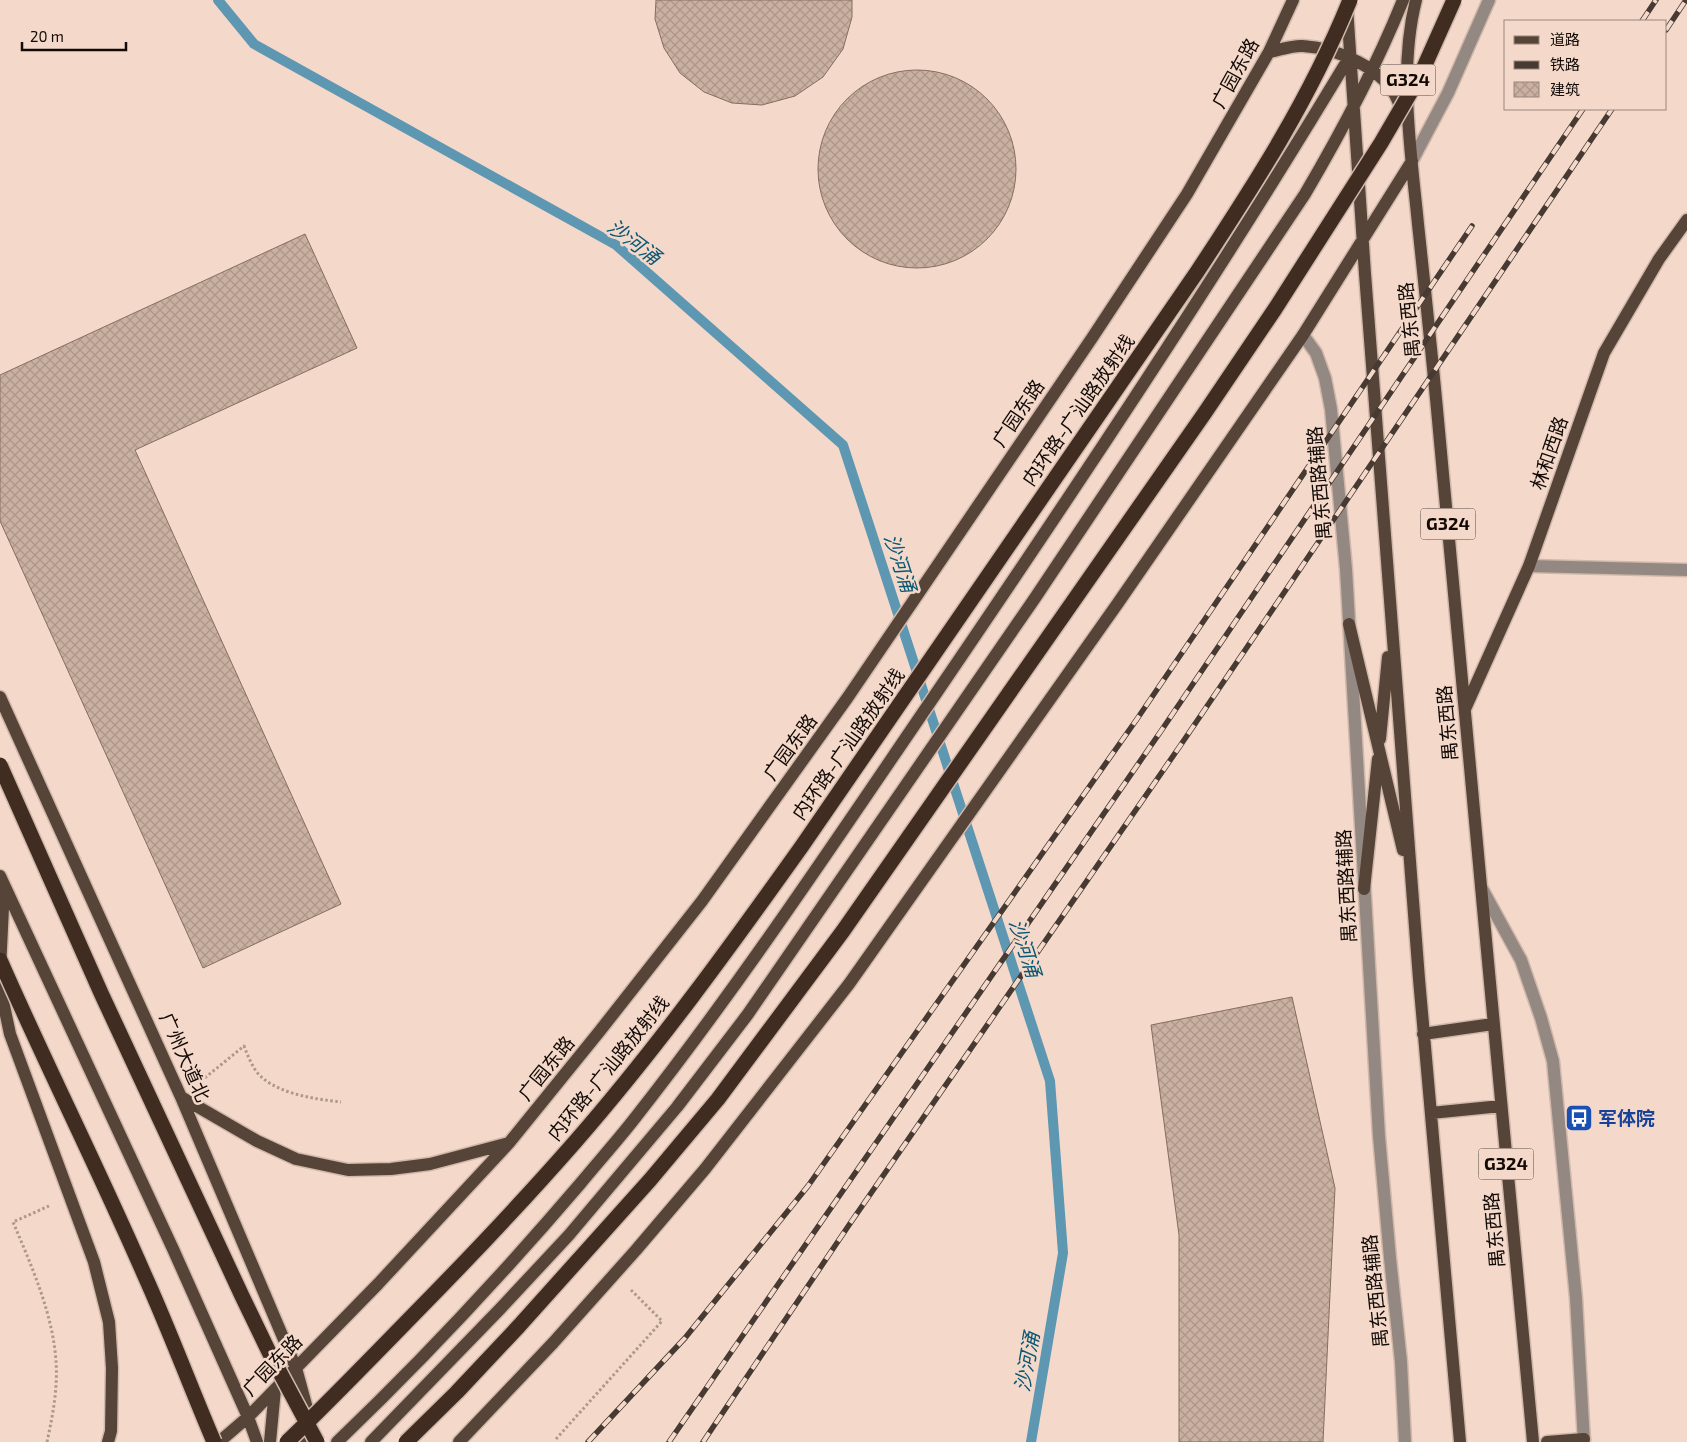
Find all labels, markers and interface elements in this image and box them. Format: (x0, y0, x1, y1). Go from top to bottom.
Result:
scale bar (22, 20, 126, 52)
legend (1504, 20, 1667, 110)
text: 20 m (30, 27, 64, 45)
text: 道路 (1550, 30, 1580, 48)
street label: 广园东路 (1206, 34, 1263, 112)
text: 铁路 (1550, 55, 1580, 73)
road number: G324 (1380, 64, 1436, 96)
text: 建筑 (1550, 80, 1580, 98)
water label: 沙河涌 (603, 214, 667, 270)
street label: 禺东西路 (1393, 281, 1424, 359)
street label: 内环路-广汕路放射线 (1017, 330, 1139, 490)
street label: 广园东路 (987, 375, 1048, 451)
street label: 林和西路 (1525, 413, 1572, 493)
street label: 禺东西路辅路 (1302, 425, 1335, 541)
road number: G324 (1420, 508, 1476, 540)
water label: 沙河涌 (880, 530, 922, 597)
street label: 内环路-广汕路放射线 (787, 664, 909, 824)
street label: 禺东西路 (1432, 684, 1461, 762)
street label: 广园东路 (758, 709, 821, 784)
street label: 禺东西路辅路 (1331, 828, 1360, 944)
water label: 沙河涌 (1005, 915, 1047, 982)
street label: 内环路-广汕路放射线 (542, 991, 673, 1145)
street label: 广州大道北 (156, 1009, 215, 1105)
street label: 广园东路 (513, 1031, 578, 1104)
bus stop icon: 军体院 (1564, 1103, 1594, 1133)
place label: 军体院 (1598, 1106, 1655, 1129)
road number: G324 (1478, 1148, 1534, 1180)
street label: 禺东西路 (1479, 1191, 1508, 1269)
street label: 禺东西路辅路 (1357, 1233, 1392, 1349)
water label: 沙河涌 (1009, 1328, 1043, 1393)
street label: 广园东路 (237, 1329, 306, 1400)

